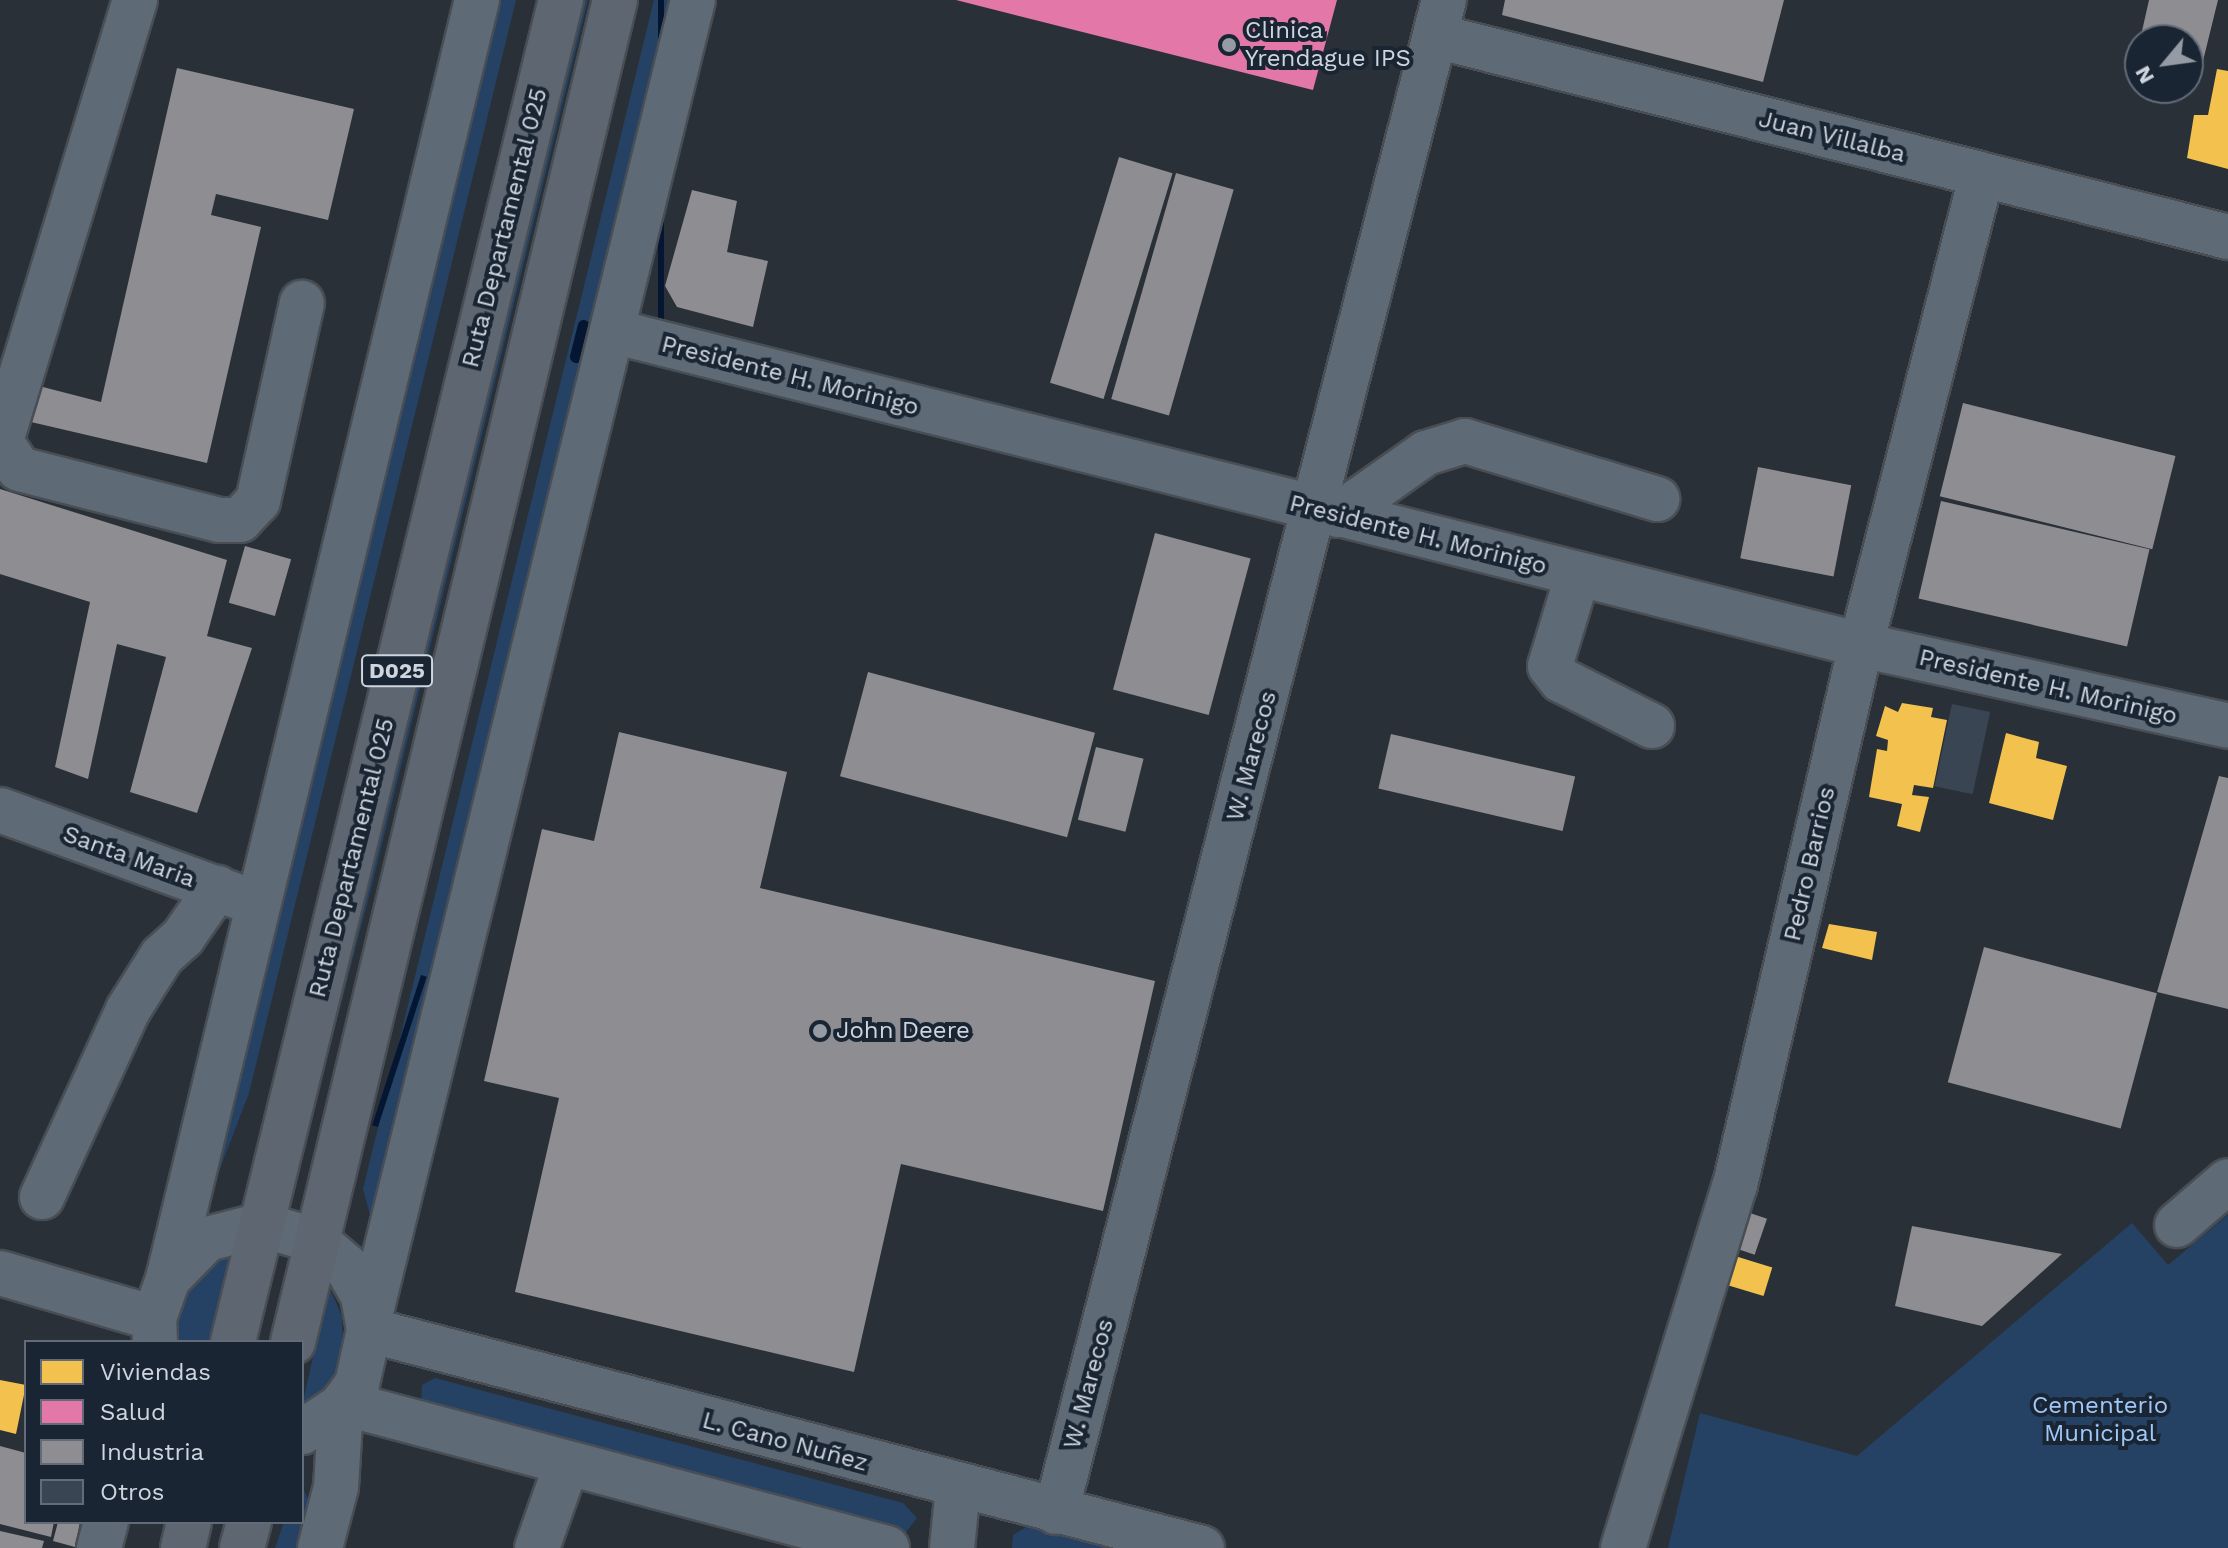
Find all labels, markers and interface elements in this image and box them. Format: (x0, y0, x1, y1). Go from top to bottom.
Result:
place label: Clinica Yrendague IPS (1245, 17, 1411, 73)
north arrow (2124, 24, 2204, 104)
marker: Clinica Yrendague IPS (1220, 36, 1238, 54)
text: N (2129, 62, 2159, 88)
street label: Ruta Departamental 025 (456, 85, 554, 371)
street label: Juan Villalba (1755, 105, 1909, 169)
street label: Presidente H. Morinigo (658, 330, 922, 422)
street label: Presidente H. Morinigo (1286, 489, 1550, 581)
street label: Presidente H. Morinigo (1916, 643, 2180, 731)
road number: D025 (361, 653, 433, 689)
street label: W. Marecos (1221, 688, 1283, 824)
street label: Ruta Departamental 025 (303, 715, 401, 1001)
street label: Pedro Barrios (1778, 784, 1842, 944)
street label: Santa Maria (59, 820, 199, 894)
place label: John Deere (836, 1017, 970, 1045)
marker: John Deere (811, 1022, 829, 1040)
street label: W. Marecos (1058, 1316, 1120, 1452)
legend (24, 1340, 304, 1524)
text: Viviendas (100, 1358, 211, 1386)
park label: Cementerio Municipal (2032, 1392, 2168, 1448)
text: Salud (100, 1398, 166, 1426)
street label: L. Cano Nuñez (699, 1406, 871, 1478)
text: Industria (100, 1438, 204, 1466)
text: Otros (100, 1478, 164, 1506)

